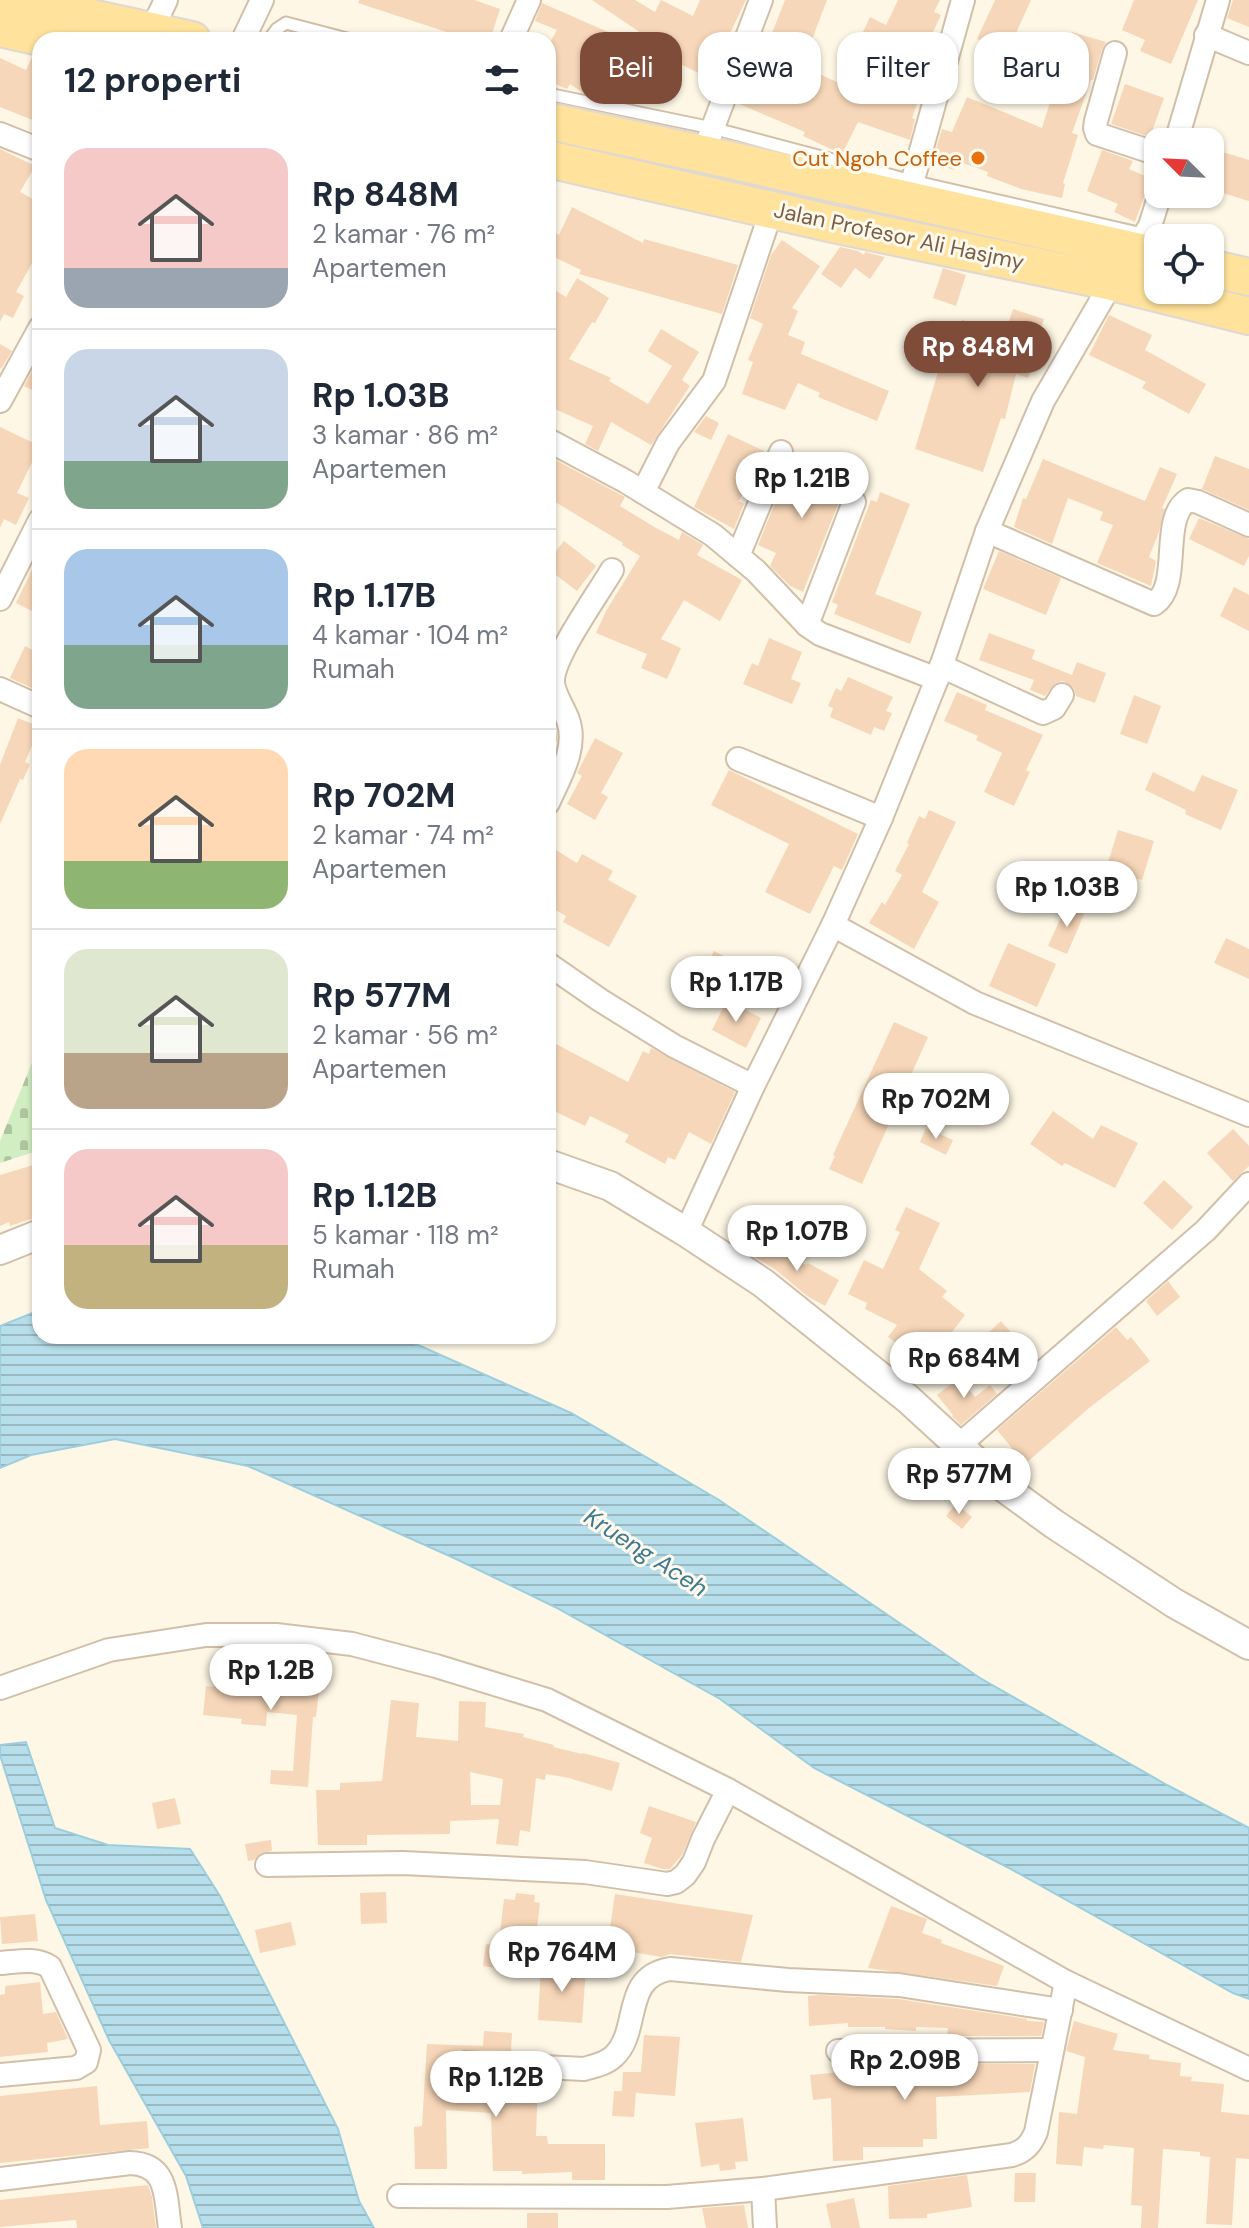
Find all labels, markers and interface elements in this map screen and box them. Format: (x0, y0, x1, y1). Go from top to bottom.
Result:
chip: Beli (580, 32, 682, 104)
chip: Sewa (698, 32, 821, 104)
chip: Filter (837, 32, 958, 104)
chip: Baru (974, 32, 1089, 104)
text: 12 properti (64, 58, 241, 103)
icon: filters (480, 58, 524, 102)
north arrow (1144, 128, 1224, 208)
map controls (1144, 128, 1224, 304)
place label: Cut Ngoh Coffee (792, 144, 962, 173)
marker: Cut Ngoh Coffee (969, 149, 987, 167)
text: Rp 848M (312, 172, 459, 217)
icon: home (128, 180, 224, 276)
street label: Jalan Profesor Ali Hasjmy (771, 195, 1027, 277)
text: 2 kamar · 76 m² (312, 217, 495, 251)
button: locate (1144, 224, 1224, 304)
text: Apartemen (312, 251, 447, 285)
pin: Rp 848M (904, 321, 1052, 389)
text: Rp 848M (922, 330, 1034, 364)
text: Rp 1.03B (312, 373, 449, 418)
icon: home (128, 381, 224, 477)
text: 3 kamar · 86 m² (312, 418, 498, 452)
text: Apartemen (312, 452, 447, 486)
pin: Rp 1.21B (719, 452, 885, 520)
text: Rp 1.21B (754, 461, 850, 495)
text: Rp 1.17B (312, 573, 436, 618)
icon: home (128, 581, 224, 677)
text: 4 kamar · 104 m² (312, 618, 508, 652)
text: Rumah (312, 652, 395, 686)
text: Rp 702M (312, 773, 455, 818)
icon: home (128, 781, 224, 877)
text: 2 kamar · 74 m² (312, 818, 494, 852)
text: Apartemen (312, 852, 447, 886)
pin: Rp 1.03B (984, 861, 1150, 929)
text: Rp 1.03B (1014, 870, 1120, 904)
pin: Rp 1.17B (653, 956, 819, 1024)
text: Rp 1.17B (689, 965, 783, 999)
text: Rp 577M (312, 973, 451, 1018)
icon: home (128, 981, 224, 1077)
text: 2 kamar · 56 m² (312, 1018, 498, 1052)
text: Apartemen (312, 1052, 447, 1086)
pin: Rp 702M (862, 1073, 1010, 1141)
text: Rp 702M (881, 1082, 991, 1116)
text: Rp 1.12B (312, 1173, 437, 1218)
icon: home (128, 1181, 224, 1277)
pin: Rp 1.07B (714, 1205, 880, 1273)
text: Rp 1.07B (745, 1214, 849, 1248)
text: 5 kamar · 118 m² (312, 1218, 499, 1252)
text: Rumah (312, 1252, 395, 1286)
pin: Rp 684M (890, 1332, 1038, 1400)
text: Rp 684M (908, 1341, 1020, 1375)
pin: Rp 577M (885, 1448, 1033, 1516)
text: Rp 577M (906, 1457, 1012, 1491)
water label: Krueng Aceh (578, 1501, 714, 1603)
pin: Rp 1.2B (197, 1644, 345, 1712)
text: Rp 1.2B (227, 1653, 315, 1687)
pin: Rp 764M (488, 1926, 636, 1994)
text: Rp 764M (507, 1935, 617, 1969)
pin: Rp 2.09B (822, 2034, 988, 2102)
text: Rp 2.09B (849, 2043, 961, 2077)
pin: Rp 1.12B (413, 2051, 579, 2119)
text: Rp 1.12B (448, 2060, 544, 2094)

